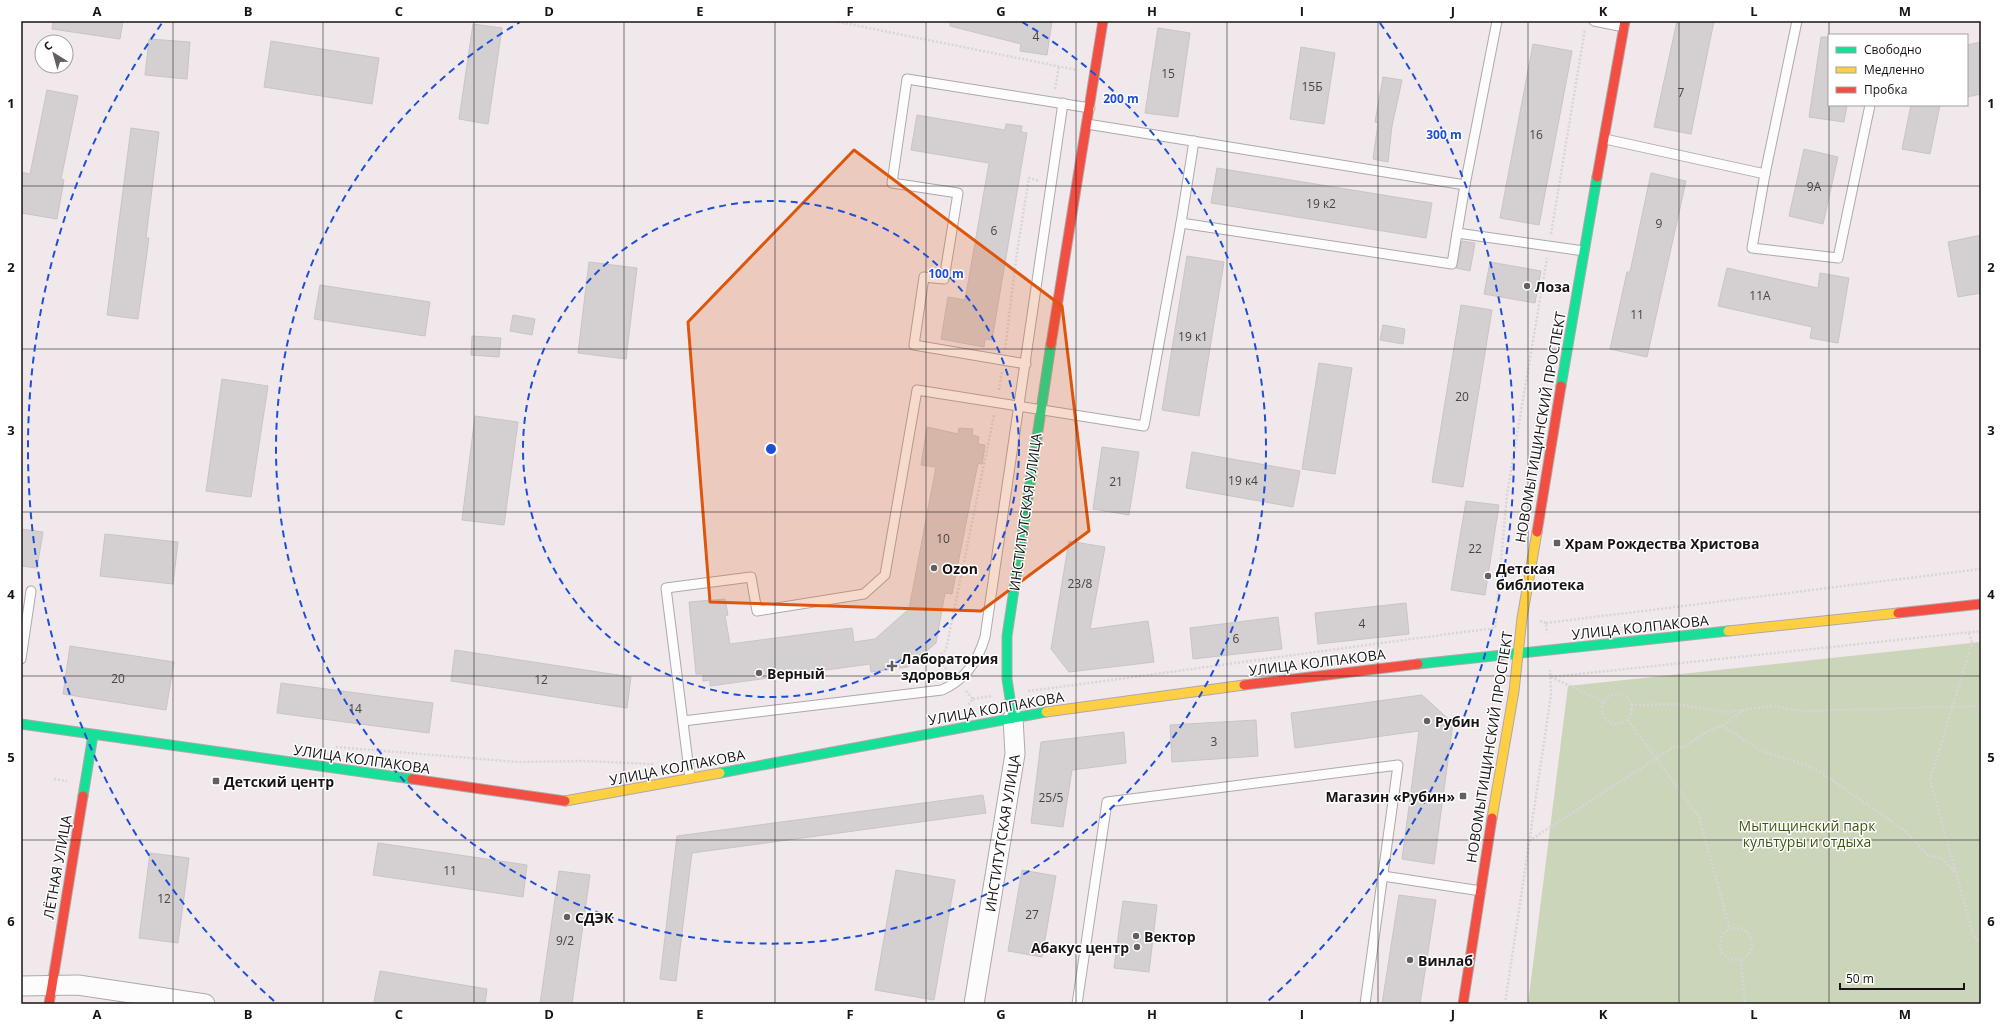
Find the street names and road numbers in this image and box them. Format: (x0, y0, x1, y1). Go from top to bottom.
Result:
street label: НОВОМЫТИЩИНСКИЙ ПРОСПЕКТ (1510, 310, 1570, 544)
street label: ИНСТИТУТСКАЯ УЛИЦА (1005, 432, 1046, 592)
street label: УЛИЦА КОЛПАКОВА (1571, 610, 1710, 644)
street label: НОВОМЫТИЩИНСКИЙ ПРОСПЕКТ (1461, 630, 1517, 864)
street label: УЛИЦА КОЛПАКОВА (1248, 644, 1387, 680)
street label: УЛИЦА КОЛПАКОВА (927, 687, 1066, 729)
street label: УЛИЦА КОЛПАКОВА (293, 740, 432, 778)
street label: УЛИЦА КОЛПАКОВА (608, 745, 746, 789)
street label: ИНСТИТУТСКАЯ УЛИЦА (980, 753, 1024, 913)
street label: ЛЁТНАЯ УЛИЦА (39, 813, 76, 921)

